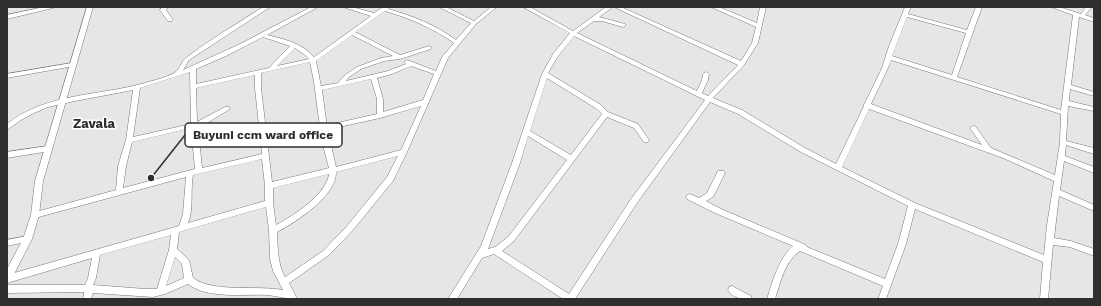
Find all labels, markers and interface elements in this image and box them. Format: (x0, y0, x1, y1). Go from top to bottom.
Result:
district label: Zavala (73, 116, 115, 131)
callout: Buyuni ccm ward office (185, 123, 342, 147)
text: Buyuni ccm ward office (193, 128, 333, 142)

